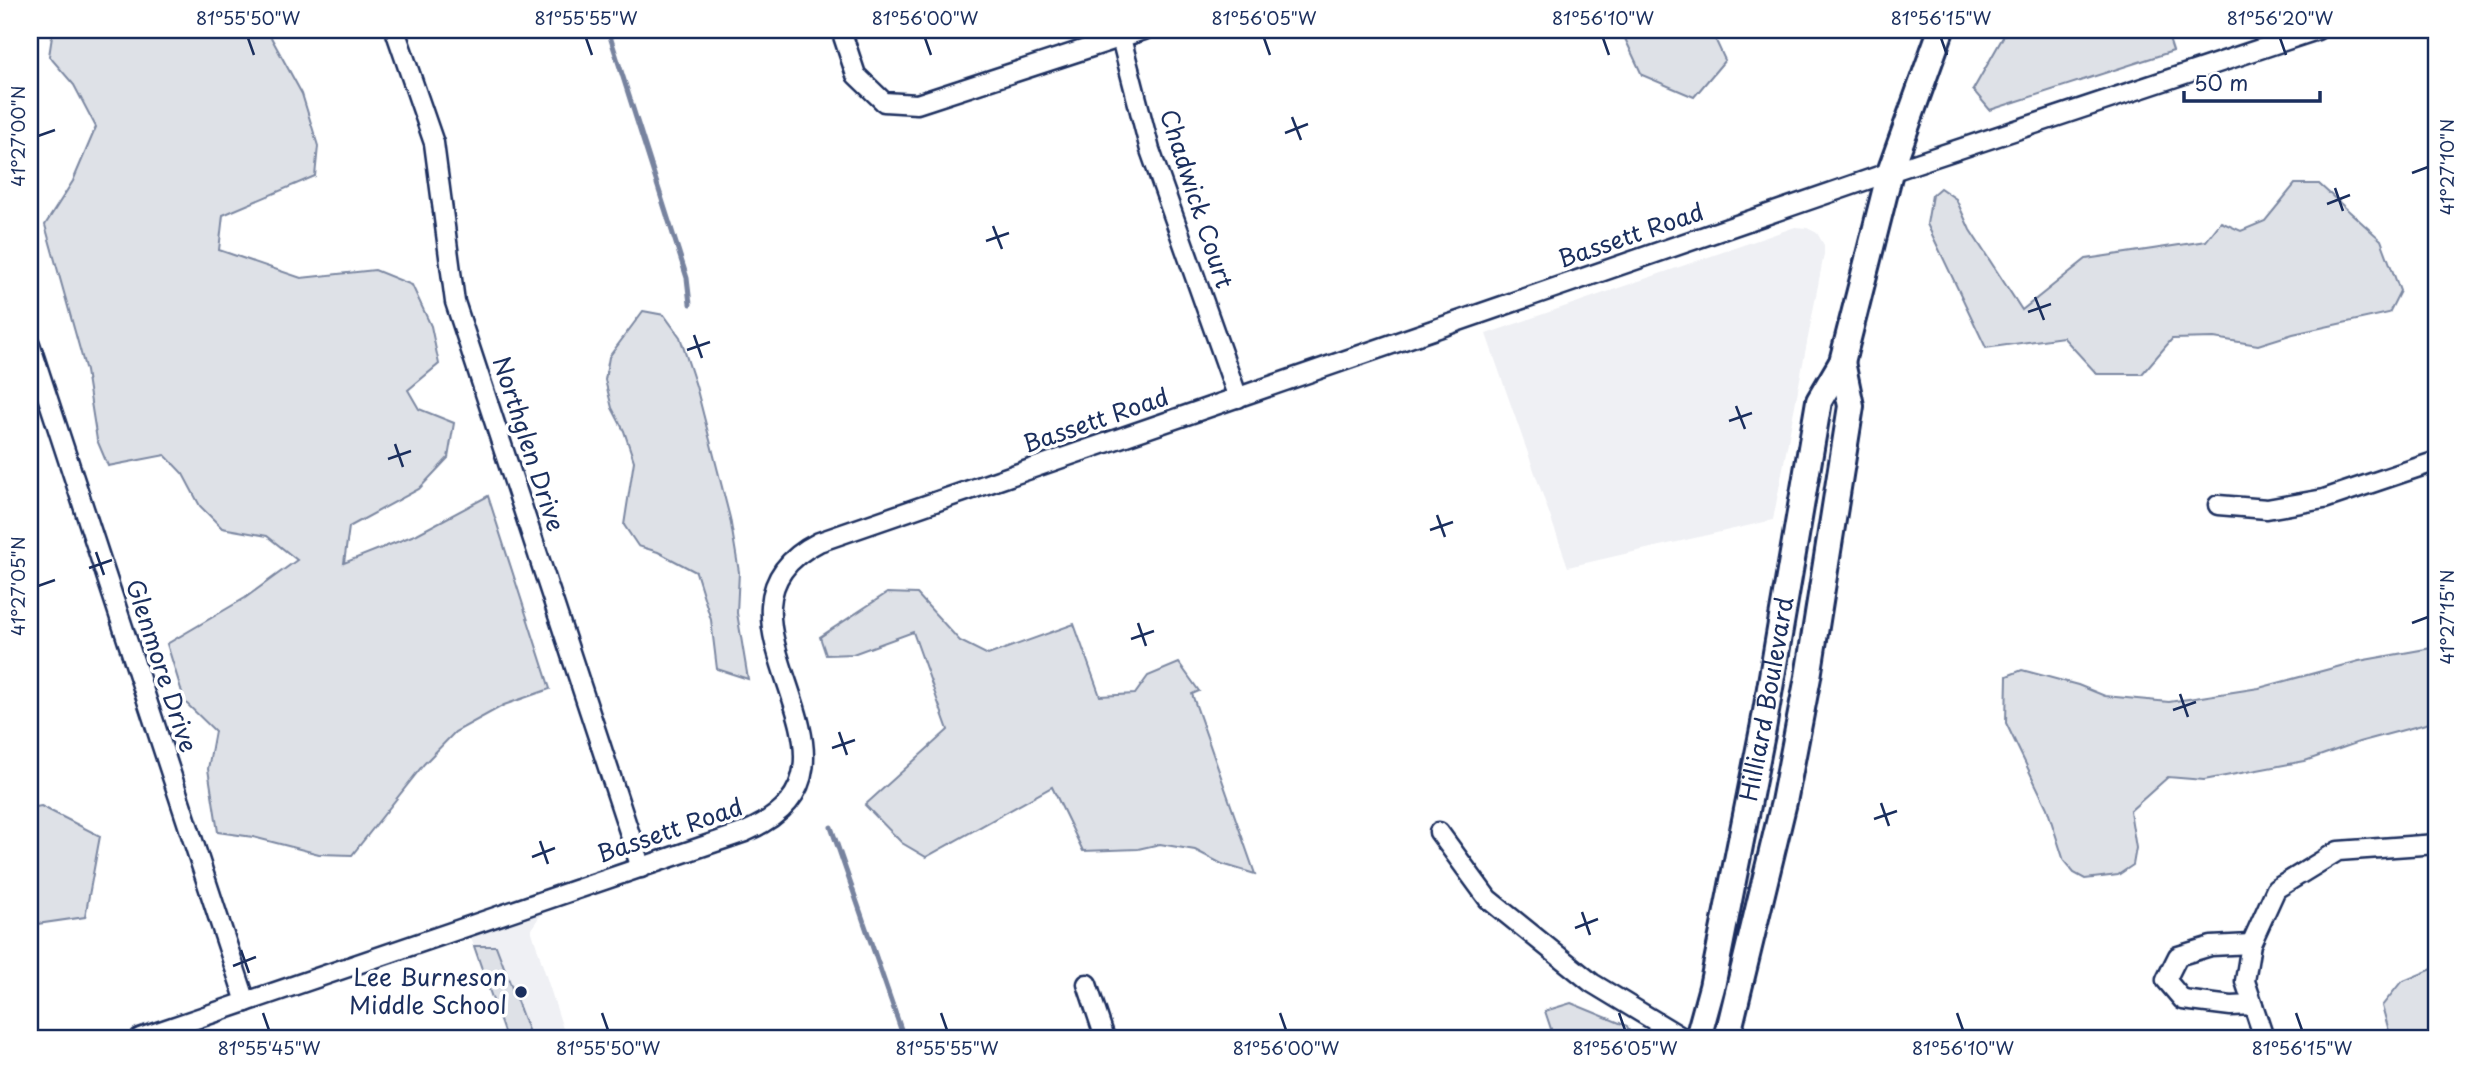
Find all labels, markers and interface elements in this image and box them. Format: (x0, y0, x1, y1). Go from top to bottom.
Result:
text: 81°55'50"W (196, 4, 301, 31)
text: 81°55'55"W (535, 4, 638, 31)
text: 81°56'00"W (872, 4, 979, 31)
text: 81°56'05"W (1211, 4, 1317, 31)
text: 81°56'10"W (1552, 4, 1654, 31)
text: 81°56'15"W (1891, 4, 1992, 31)
text: 81°56'20"W (2227, 4, 2334, 31)
scale bar (2184, 60, 2320, 104)
text: 50 m (2194, 66, 2248, 98)
text: 41°27'00"N (4, 85, 31, 187)
street label: Chadwick Court (1152, 104, 1244, 293)
text: 41°27'10"N (2433, 119, 2460, 215)
street label: Bassett Road (1553, 192, 1708, 276)
street label: Northglen Drive (485, 351, 575, 536)
street label: Bassett Road (1018, 377, 1173, 461)
text: 41°27'05"N (4, 536, 31, 636)
text: 41°27'15"N (2433, 569, 2460, 665)
street label: Glenmore Drive (118, 574, 208, 757)
street label: Hilliard Boulevard (1729, 594, 1801, 804)
street label: Bassett Road (592, 787, 747, 871)
place label: Lee Burneson Middle School (349, 958, 507, 1022)
marker: Lee Burneson Middle School (513, 984, 529, 1000)
text: 81°55'45"W (218, 1034, 321, 1061)
text: 81°55'50"W (556, 1034, 661, 1061)
text: 81°55'55"W (896, 1034, 999, 1061)
text: 81°56'00"W (1233, 1034, 1340, 1061)
text: 81°56'05"W (1572, 1034, 1678, 1061)
text: 81°56'10"W (1912, 1034, 2014, 1061)
text: 81°56'15"W (2252, 1034, 2353, 1061)

